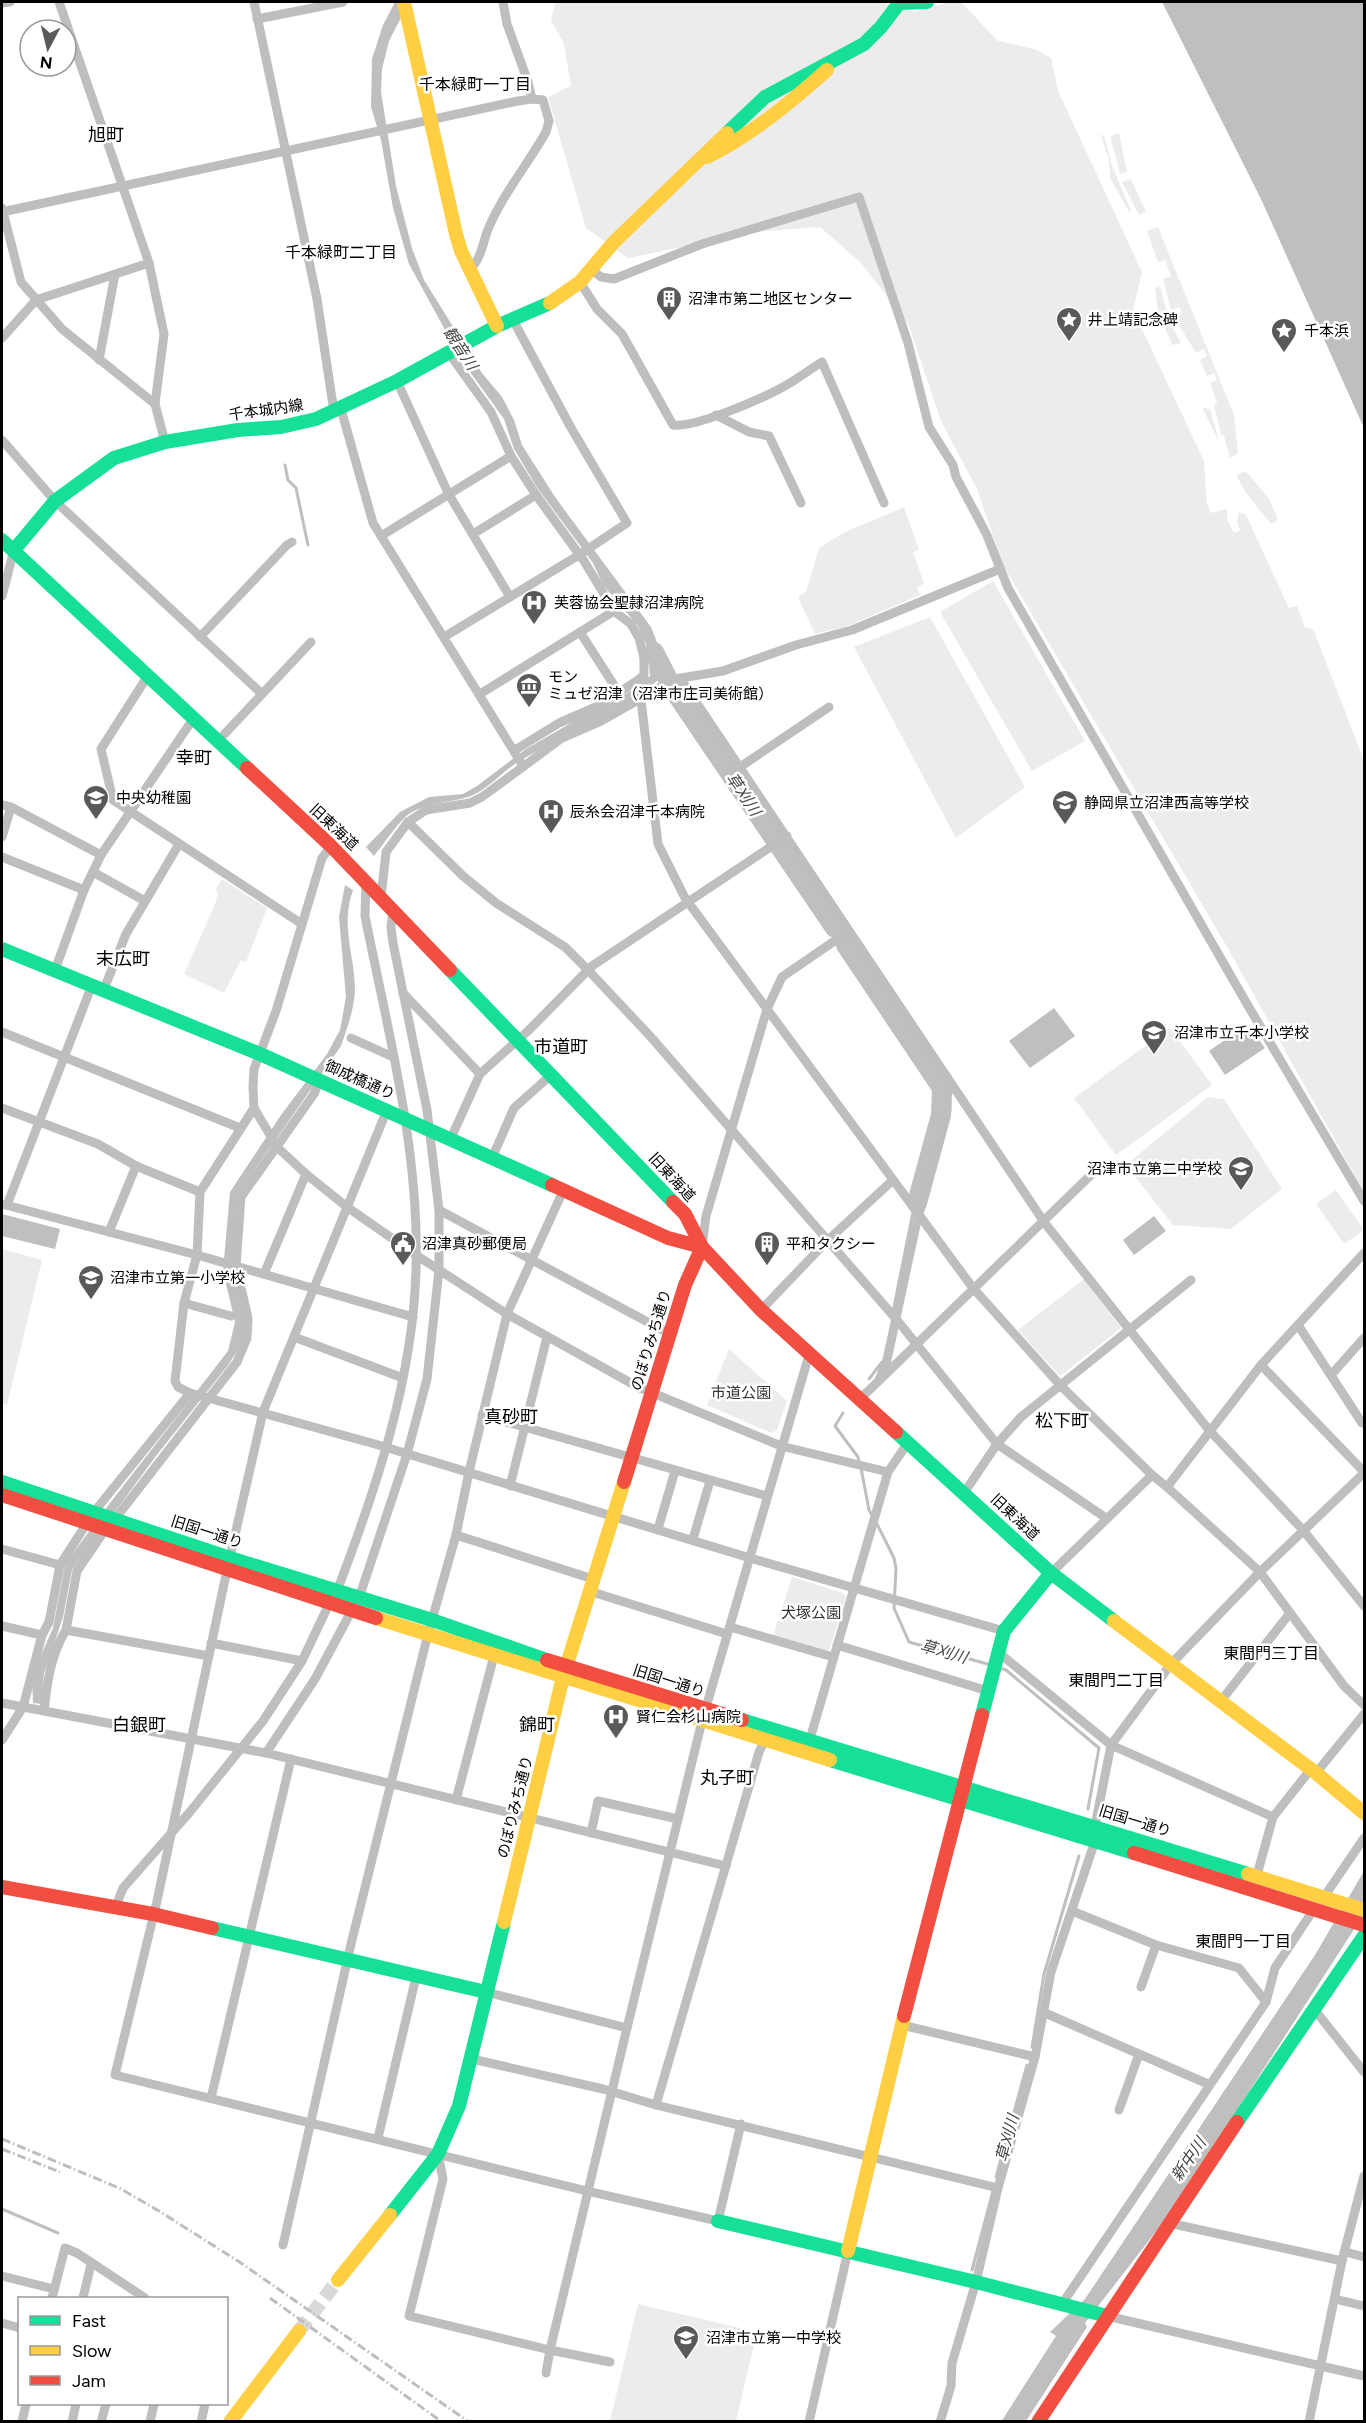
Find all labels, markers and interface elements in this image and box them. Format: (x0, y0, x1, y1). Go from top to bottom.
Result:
north arrow (18, 18, 78, 78)
text: N (39, 52, 54, 73)
district label: 千本緑町一丁目 (419, 75, 531, 94)
district label: 旭町 (88, 124, 124, 146)
district label: 千本緑町二丁目 (285, 243, 397, 262)
building icon: 沼津市第二地区センター (654, 284, 684, 322)
place label: 沼津市第二地区センター (688, 290, 853, 308)
place icon: 井上靖記念碑 (1054, 305, 1084, 343)
place label: 井上靖記念碑 (1088, 311, 1178, 329)
place icon: 千本浜 (1269, 316, 1299, 354)
place label: 千本浜 (1304, 322, 1349, 340)
water label: 観音川 (440, 323, 483, 375)
street label: 千本城内線 (228, 396, 304, 424)
hospital icon: 芙蓉協会聖隷沼津病院 (519, 588, 549, 626)
place label: 芙蓉協会聖隷沼津病院 (554, 594, 704, 612)
place label: モン ミュゼ沼津（沼津市庄司美術館） (548, 668, 773, 703)
museum icon: モン ミュゼ沼津（沼津市庄司美術館） (514, 671, 544, 709)
district label: 幸町 (176, 747, 212, 769)
water label: 草刈川 (722, 769, 766, 821)
school or university icon: 中央幼稚園 (81, 783, 111, 821)
school or university icon: 静岡県立沼津西高等学校 (1050, 788, 1080, 826)
place label: 中央幼稚園 (116, 789, 191, 807)
place label: 静岡県立沼津西高等学校 (1084, 794, 1249, 812)
hospital icon: 辰糸会沼津千本病院 (536, 797, 566, 835)
street label: 旧東海道 (306, 800, 362, 854)
place label: 辰糸会沼津千本病院 (570, 803, 705, 821)
district label: 末広町 (96, 948, 150, 970)
school or university icon: 沼津市立千本小学校 (1139, 1018, 1169, 1056)
place label: 沼津市立千本小学校 (1174, 1024, 1309, 1042)
district label: 市道町 (534, 1036, 588, 1058)
street label: 御成橋通り (322, 1057, 398, 1103)
street label: 旧東海道 (645, 1149, 699, 1205)
school or university icon: 沼津市立第二中学校 (1226, 1154, 1256, 1192)
place label: 沼津市立第二中学校 (1087, 1160, 1222, 1178)
public building icon: 沼津真砂郵便局 (388, 1229, 418, 1267)
building icon: 平和タクシー (752, 1229, 782, 1267)
place label: 沼津真砂郵便局 (422, 1235, 527, 1253)
place label: 平和タクシー (786, 1235, 876, 1253)
school or university icon: 沼津市立第一小学校 (76, 1263, 106, 1301)
place label: 沼津市立第一小学校 (110, 1269, 245, 1287)
street label: のぼりみち通り (627, 1287, 675, 1393)
park label: 市道公園 (711, 1384, 771, 1402)
district label: 真砂町 (484, 1406, 538, 1428)
district label: 松下町 (1035, 1410, 1089, 1432)
street label: 旧東海道 (987, 1490, 1043, 1544)
street label: 旧国一通り (169, 1512, 245, 1552)
park label: 犬塚公園 (781, 1604, 841, 1622)
water label: 草刈川 (918, 1636, 971, 1668)
district label: 東間門三丁目 (1223, 1644, 1319, 1663)
street label: 旧国一通り (631, 1661, 707, 1701)
district label: 東間門二丁目 (1068, 1671, 1164, 1690)
hospital icon: 賢仁会杉山病院 (601, 1702, 631, 1740)
place label: 賢仁会杉山病院 (636, 1708, 741, 1726)
district label: 白銀町 (112, 1714, 166, 1736)
district label: 錦町 (519, 1714, 555, 1736)
street label: のぼりみち通り (494, 1754, 536, 1860)
district label: 丸子町 (700, 1767, 754, 1789)
street label: 旧国一通り (1096, 1801, 1174, 1841)
district label: 東間門一丁目 (1195, 1932, 1291, 1951)
water label: 草刈川 (992, 2111, 1023, 2164)
water label: 新中川 (1167, 2132, 1211, 2184)
legend (18, 2297, 228, 2405)
text: Fast (72, 2310, 106, 2332)
school or university icon: 沼津市立第一中学校 (671, 2323, 701, 2361)
place label: 沼津市立第一中学校 (706, 2329, 841, 2347)
text: Slow (72, 2340, 111, 2362)
text: Jam (72, 2370, 106, 2392)

